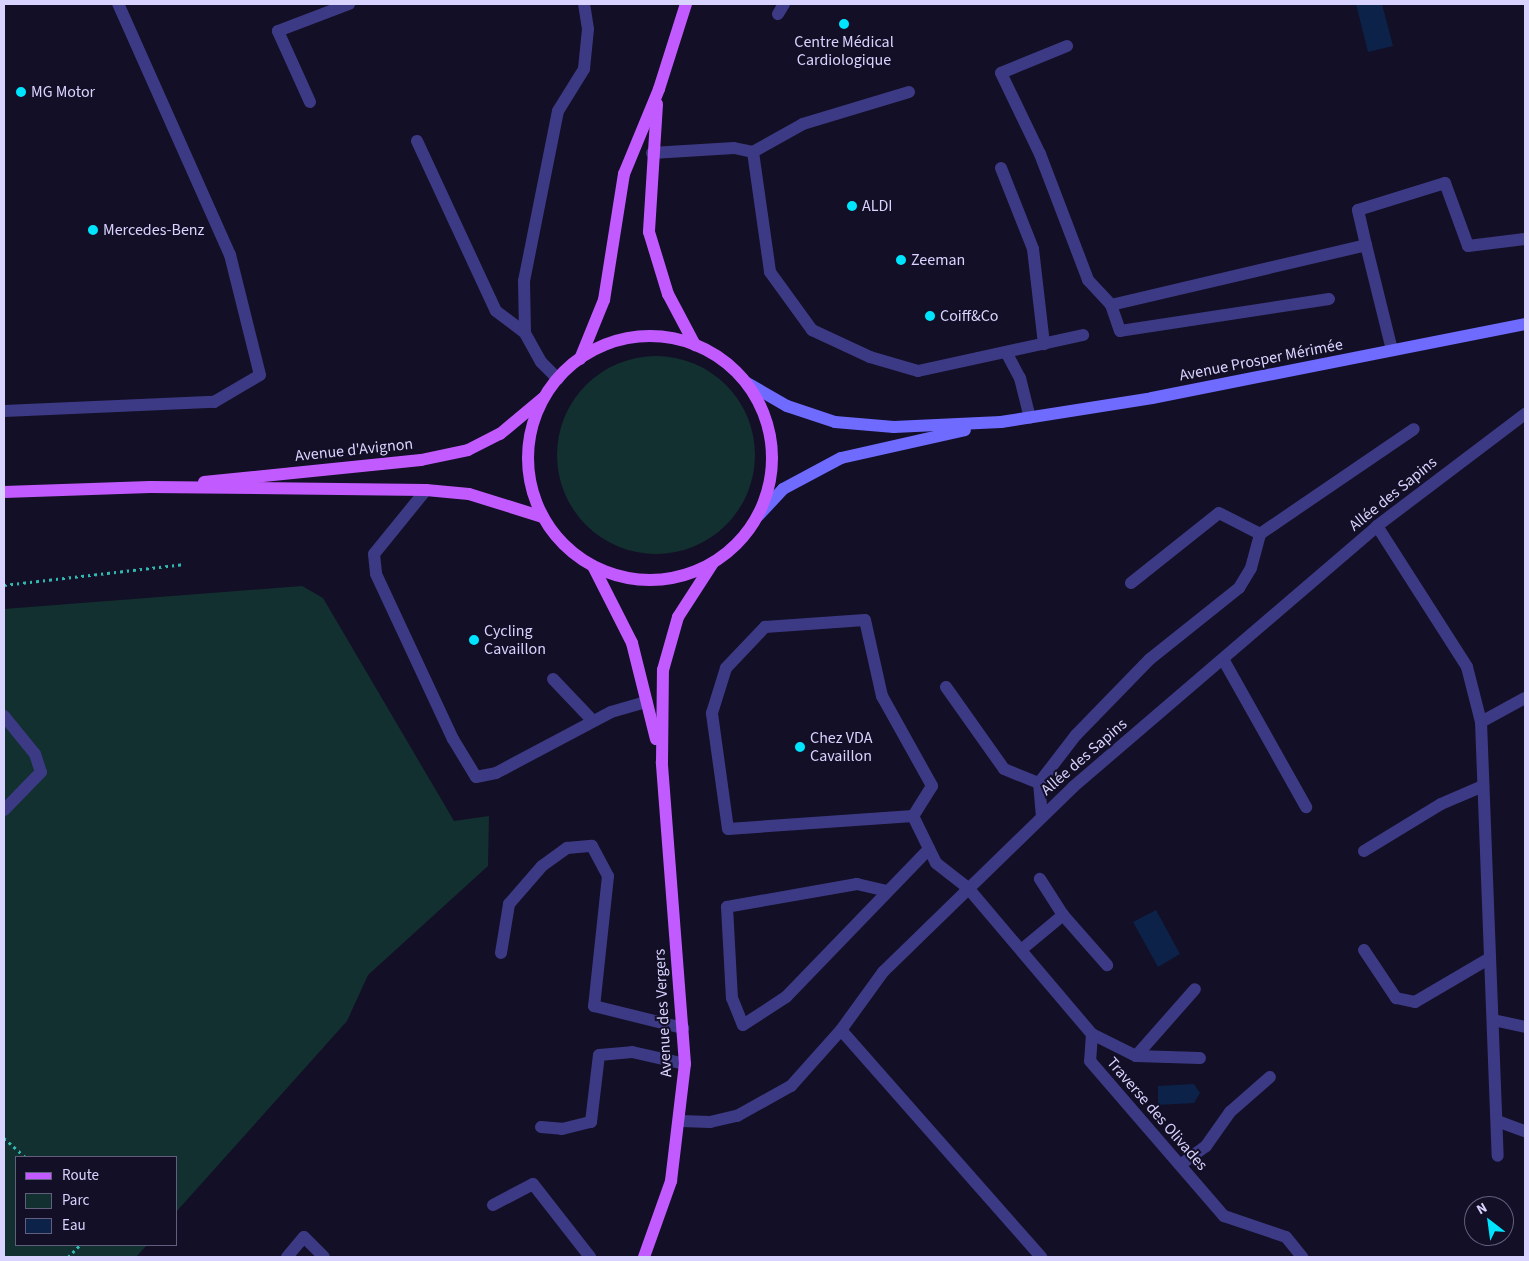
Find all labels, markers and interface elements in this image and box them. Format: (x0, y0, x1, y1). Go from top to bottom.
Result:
marker: Centre Médical Cardiologique (838, 18, 850, 30)
place label: Centre Médical Cardiologique (794, 32, 894, 70)
place label: MG Motor (31, 82, 95, 102)
marker: MG Motor (15, 86, 27, 98)
place label: ALDI (862, 196, 893, 216)
marker: ALDI (846, 200, 858, 212)
place label: Mercedes-Benz (103, 220, 204, 240)
marker: Mercedes-Benz (87, 224, 99, 236)
place label: Zeeman (911, 250, 965, 270)
marker: Zeeman (895, 254, 907, 266)
place label: Coiff&Co (940, 306, 999, 326)
marker: Coiff&Co (924, 310, 936, 322)
street label: Avenue Prosper Mérimée (1178, 335, 1344, 385)
street label: Avenue d'Avignon (294, 434, 414, 466)
street label: Allée des Sapins (1345, 453, 1441, 535)
place label: Cycling Cavaillon (484, 621, 546, 659)
marker: Cycling Cavaillon (468, 634, 480, 646)
street label: Allée des Sapins (1037, 714, 1131, 800)
place label: Chez VDA Cavaillon (810, 728, 872, 766)
marker: Chez VDA Cavaillon (794, 741, 806, 753)
street label: Avenue des Vergers (650, 948, 676, 1078)
street label: Traverse des Olivades (1103, 1053, 1211, 1175)
legend (15, 1156, 178, 1246)
text: Route (62, 1165, 99, 1186)
text: Parc (62, 1190, 89, 1211)
north arrow (1464, 1196, 1514, 1246)
text: N (1473, 1198, 1491, 1220)
text: Eau (62, 1215, 86, 1236)

